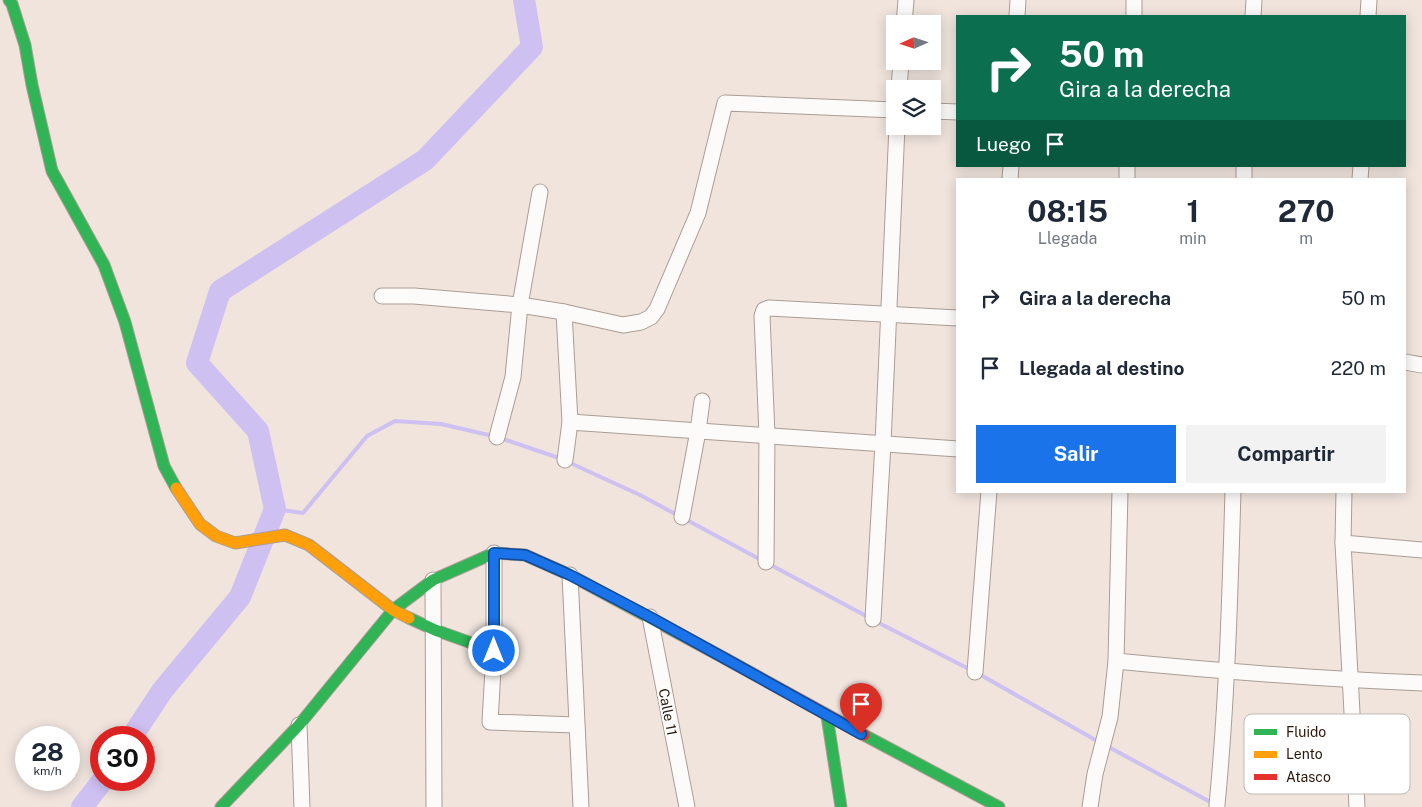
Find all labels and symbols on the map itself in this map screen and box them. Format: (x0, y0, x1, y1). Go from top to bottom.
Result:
north arrow (886, 15, 941, 70)
position arrow (467, 624, 519, 676)
pin (840, 683, 882, 734)
street label: Calle 11 (656, 687, 680, 737)
legend (1244, 714, 1410, 794)
text: Fluido (1286, 724, 1326, 740)
speed limit sign: 30 (90, 726, 155, 791)
text: Lento (1286, 746, 1323, 762)
text: Atasco (1286, 769, 1331, 785)

